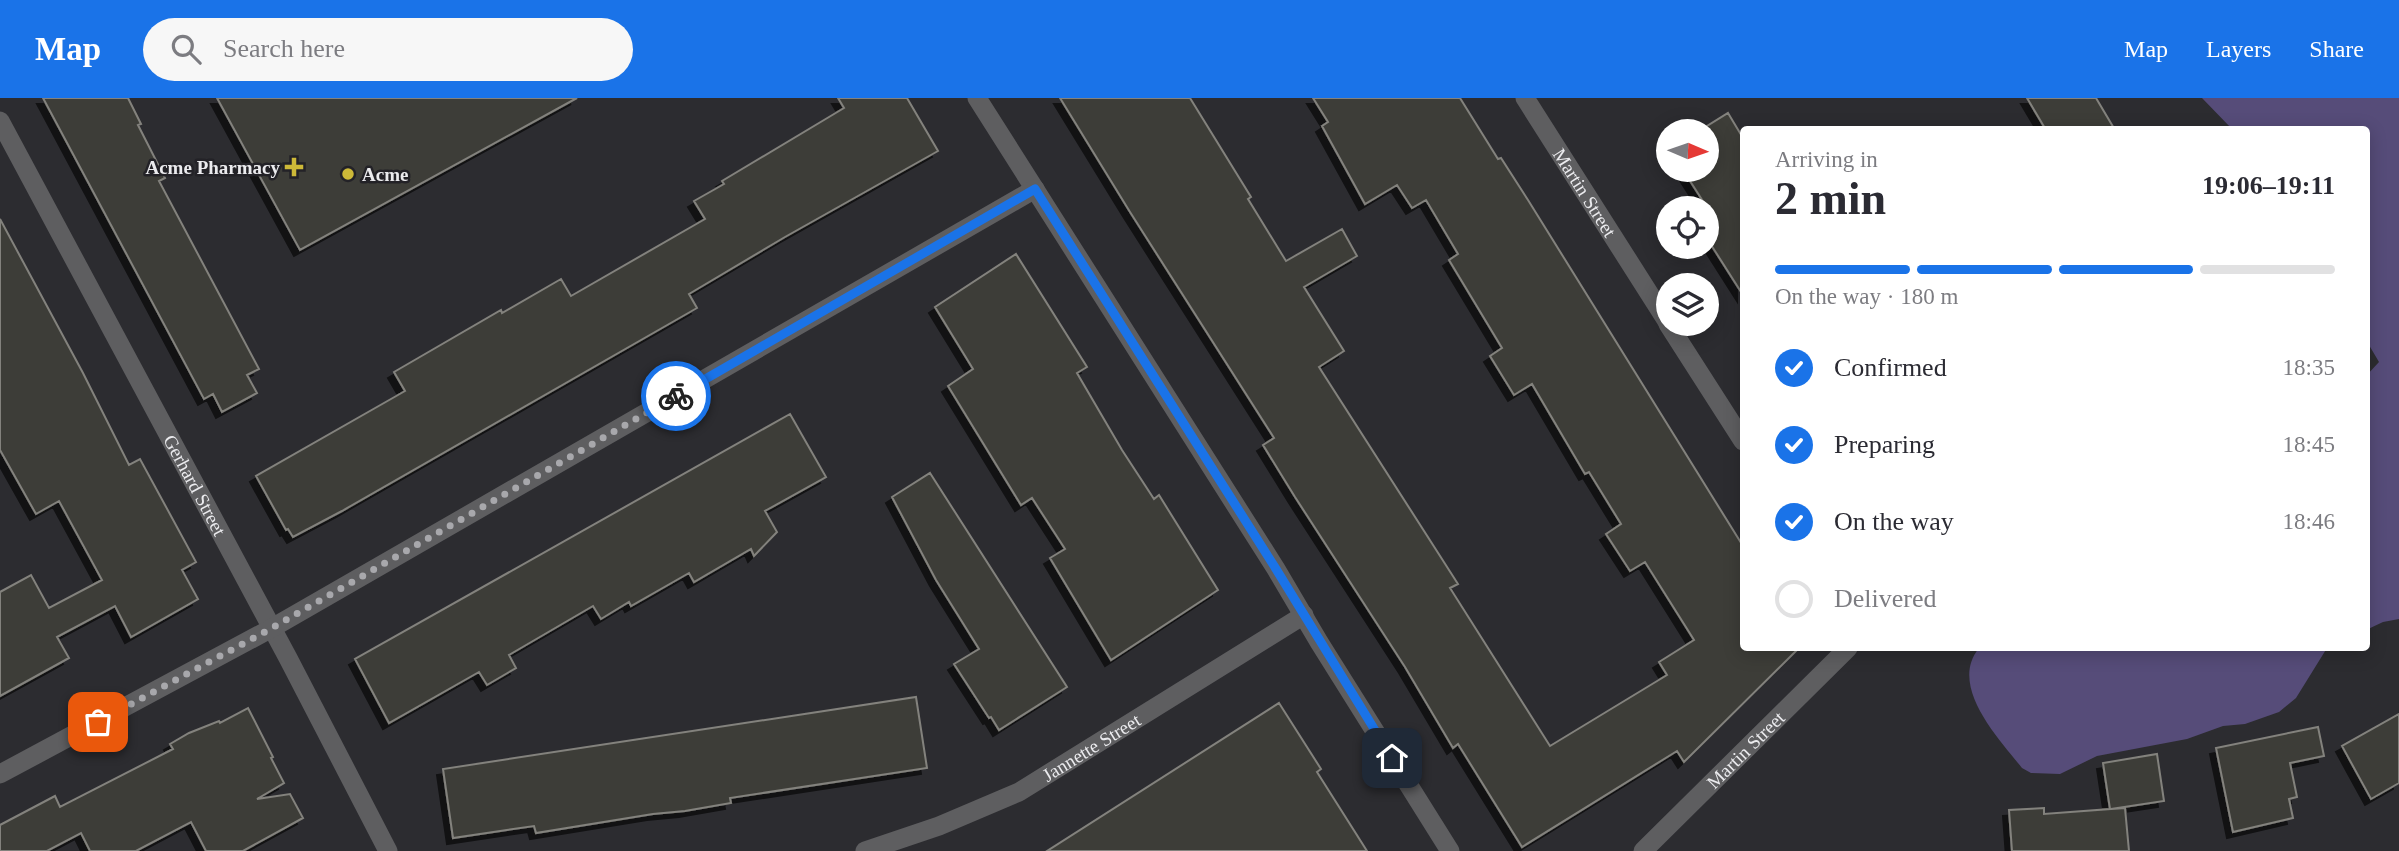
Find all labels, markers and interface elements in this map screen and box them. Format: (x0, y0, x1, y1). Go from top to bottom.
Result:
search box (143, 18, 633, 81)
icon: search (167, 30, 205, 68)
text: Map (35, 31, 101, 67)
text: Search here (223, 34, 345, 63)
text: Map (2124, 36, 2168, 62)
text: Layers (2206, 36, 2271, 62)
text: Share (2309, 36, 2364, 62)
north arrow (1656, 119, 1718, 182)
map controls (1656, 119, 1719, 336)
street label: Martin Street (1549, 145, 1621, 242)
text: Arriving in (1775, 147, 1878, 172)
place label: Acme Pharmacy (145, 157, 280, 178)
marker: Acme Pharmacy (286, 159, 302, 175)
place label: Acme (362, 164, 408, 185)
marker: Acme (340, 166, 356, 182)
text: 19:06–19:11 (2202, 171, 2335, 200)
text: 2 min (1775, 173, 1886, 224)
button: locate (1656, 196, 1719, 259)
button: layers (1656, 273, 1719, 336)
text: On the way · 180 m (1775, 284, 1958, 309)
icon: check (1775, 349, 1813, 387)
text: Confirmed (1834, 353, 1947, 382)
text: 18:35 (2283, 355, 2335, 380)
courier (641, 361, 711, 431)
icon: bike (657, 377, 695, 415)
icon: check (1775, 426, 1813, 464)
text: Preparing (1834, 430, 1935, 459)
street label: Gerhard Street (159, 431, 231, 540)
text: 18:45 (2283, 432, 2335, 457)
icon: check (1775, 503, 1813, 541)
text: On the way (1834, 507, 1954, 536)
text: 18:46 (2283, 509, 2335, 534)
text: Delivered (1834, 584, 1937, 613)
pin (68, 692, 128, 752)
icon: bag (79, 703, 117, 741)
street label: Martin Street (1702, 707, 1789, 793)
street label: Jannette Street (1039, 709, 1145, 786)
pin (1362, 728, 1422, 788)
icon: home (1373, 739, 1411, 777)

